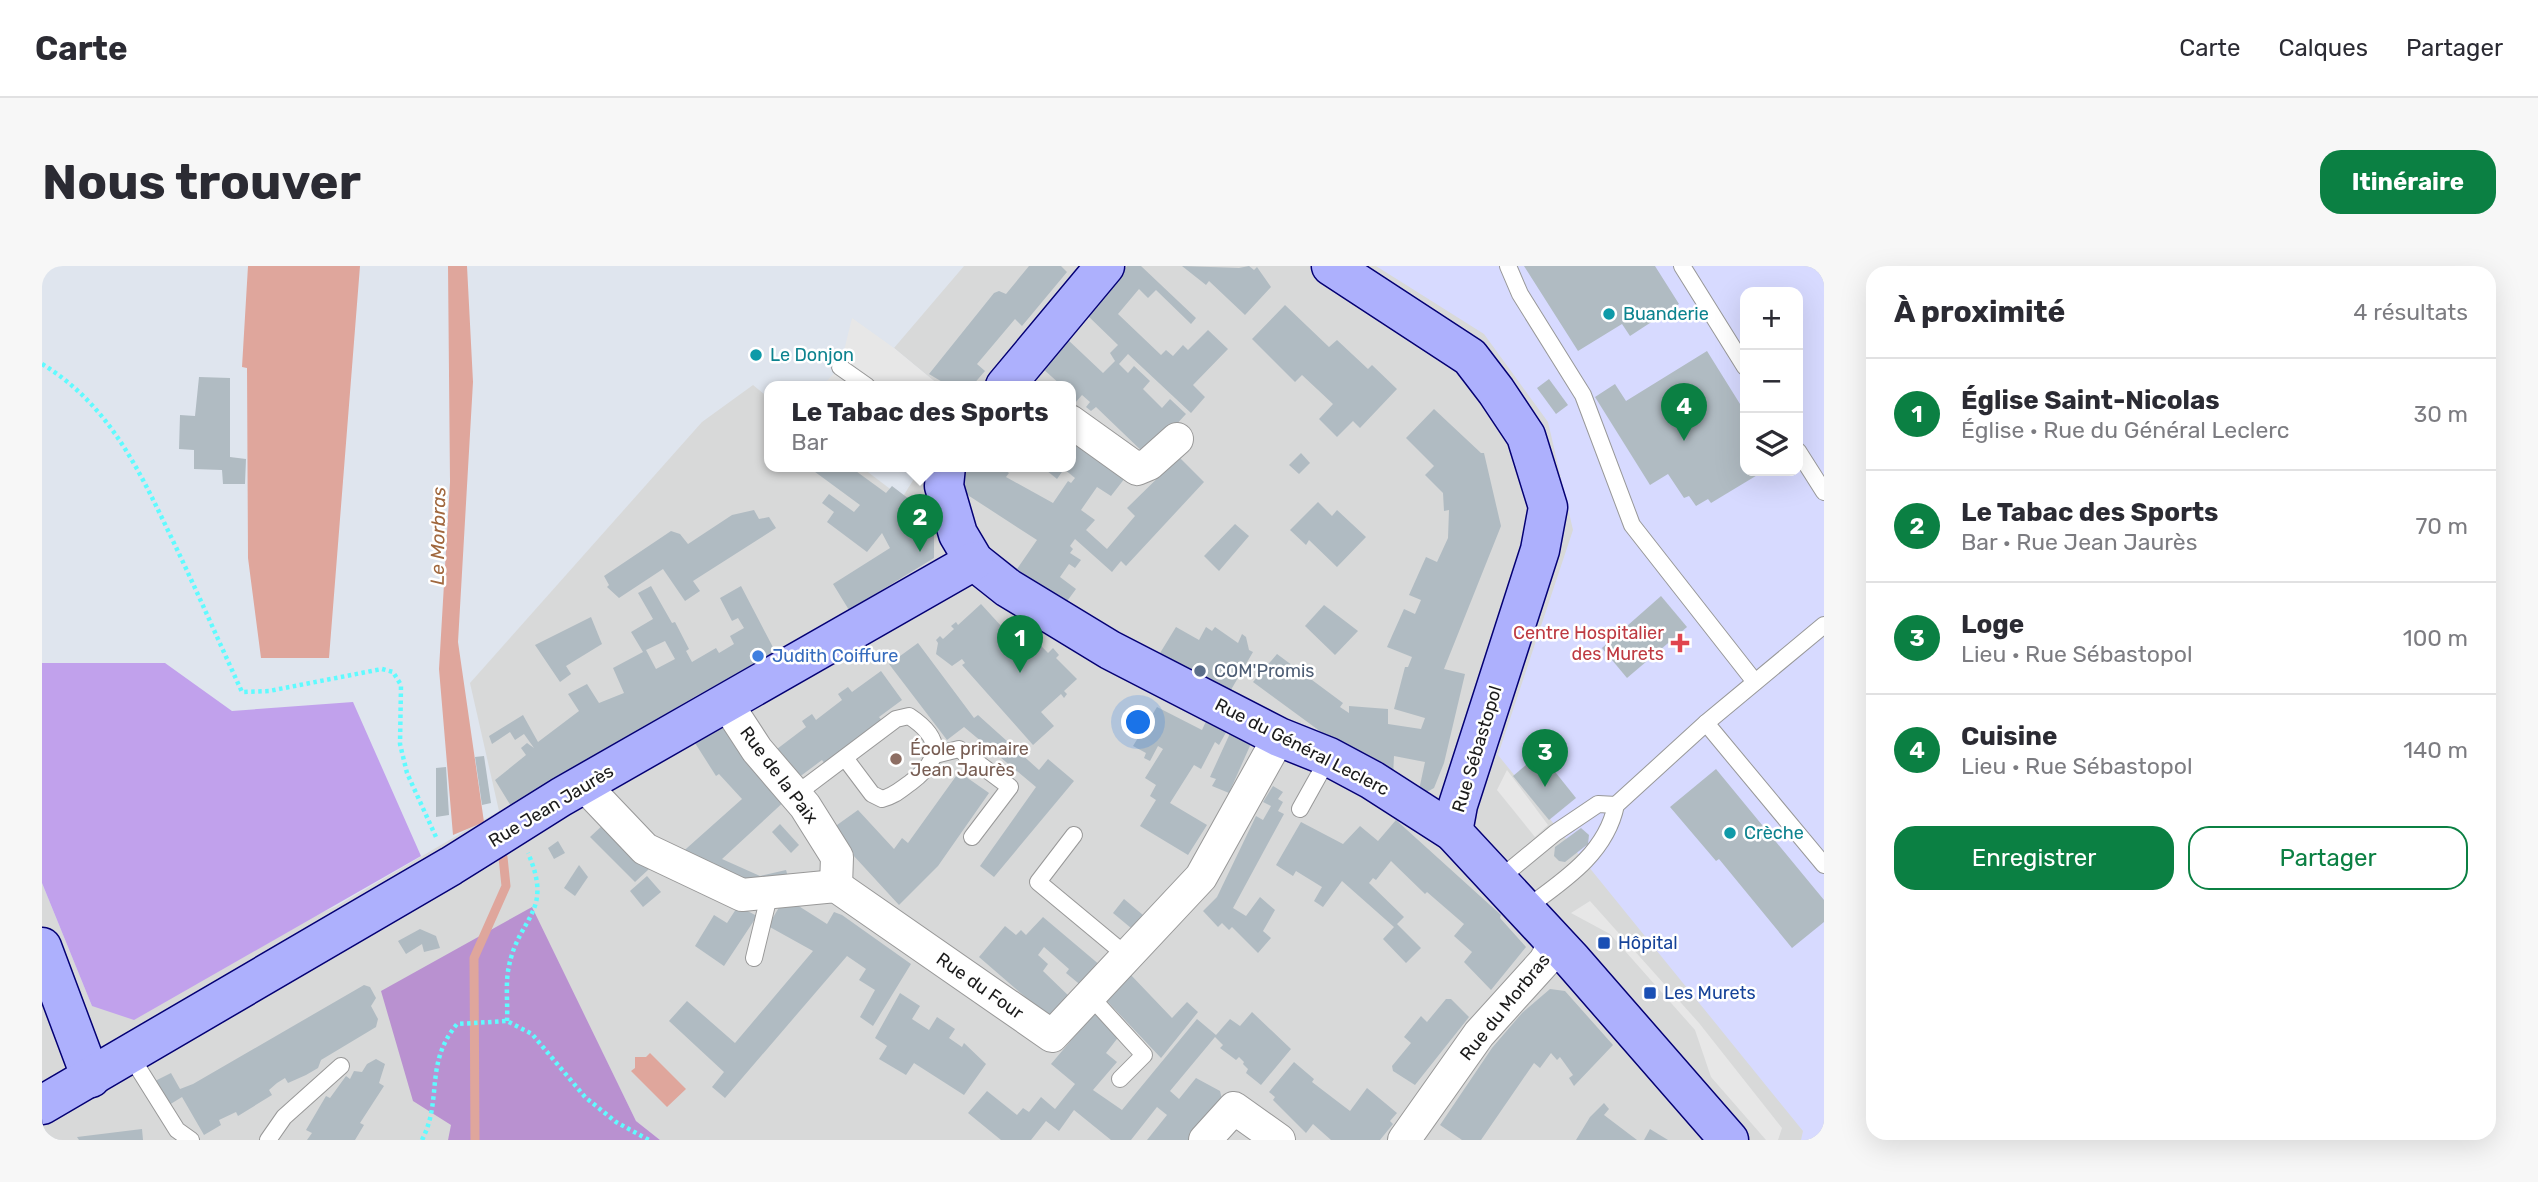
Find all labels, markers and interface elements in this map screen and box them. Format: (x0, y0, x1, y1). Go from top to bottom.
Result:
text: Carte (35, 29, 128, 68)
text: Carte (2179, 34, 2240, 62)
text: Calques (2278, 34, 2368, 62)
text: Partager (2406, 34, 2503, 62)
button: Itinéraire (2320, 150, 2496, 214)
text: Nous trouver (42, 153, 361, 211)
map controls (1740, 287, 1803, 476)
button: + (1740, 287, 1803, 350)
text: À proximité (1894, 294, 2065, 330)
text: 4 résultats (2353, 298, 2468, 326)
place label: Buanderie (1623, 303, 1709, 325)
marker: Buanderie (1601, 306, 1617, 322)
place label: Le Donjon (770, 344, 854, 366)
marker: Le Donjon (748, 347, 764, 363)
button: − (1740, 350, 1803, 413)
popup (764, 381, 1076, 472)
pin: 4 (1661, 383, 1707, 441)
text: Église Saint-Nicolas (1961, 385, 2220, 416)
text: Le Tabac des Sports (791, 397, 1049, 428)
text: 1 (1911, 400, 1923, 428)
text: 30 m (2413, 400, 2468, 428)
button: layers (1740, 413, 1803, 476)
text: Église · Rue du Général Leclerc (1961, 416, 2290, 444)
text: Bar (791, 428, 828, 456)
water label: Le Morbras (426, 486, 450, 585)
pin: 2 (897, 494, 943, 552)
text: Le Tabac des Sports (1961, 497, 2218, 528)
text: 2 (1910, 512, 1924, 540)
text: 70 m (2416, 512, 2468, 540)
text: Bar · Rue Jean Jaurès (1961, 528, 2197, 556)
text: Loge (1961, 609, 2024, 640)
pin: 1 (997, 615, 1043, 673)
place label: Centre Hospitalier des Murets (1513, 622, 1664, 665)
text: 3 (1909, 624, 1925, 652)
text: 100 m (2403, 624, 2468, 652)
marker: Centre Hospitalier des Murets (1670, 633, 1690, 653)
text: Lieu · Rue Sébastopol (1961, 640, 2193, 668)
place label: Judith Coiffure (772, 645, 898, 667)
marker: Judith Coiffure (750, 648, 766, 664)
place label: COM'Promis (1214, 660, 1314, 682)
marker: COM'Promis (1192, 663, 1208, 679)
street label: Rue Sébastopol (1447, 683, 1507, 815)
street label: Rue du Général Leclerc (1211, 693, 1393, 801)
your location (1121, 705, 1155, 739)
text: Cuisine (1961, 721, 2057, 752)
street label: Rue de la Paix (735, 722, 823, 828)
pin: 3 (1522, 729, 1568, 787)
text: 4 (1909, 736, 1925, 764)
text: 140 m (2403, 736, 2468, 764)
place label: École primaire Jean Jaurès (910, 738, 1029, 781)
marker: École primaire Jean Jaurès (888, 751, 904, 767)
text: Lieu · Rue Sébastopol (1961, 752, 2193, 780)
street label: Rue Jean Jaurès (485, 760, 617, 852)
place label: Crèche (1744, 822, 1804, 844)
marker: Crèche (1722, 825, 1738, 841)
button: Enregistrer (1894, 826, 2174, 890)
button: Partager (2188, 826, 2468, 890)
place label: Hôpital (1618, 932, 1678, 954)
marker: Hôpital (1596, 935, 1612, 951)
street label: Rue du Four (932, 948, 1028, 1024)
street label: Rue du Morbras (1455, 949, 1555, 1065)
place label: Les Murets (1664, 982, 1756, 1004)
marker: Les Murets (1642, 985, 1658, 1001)

